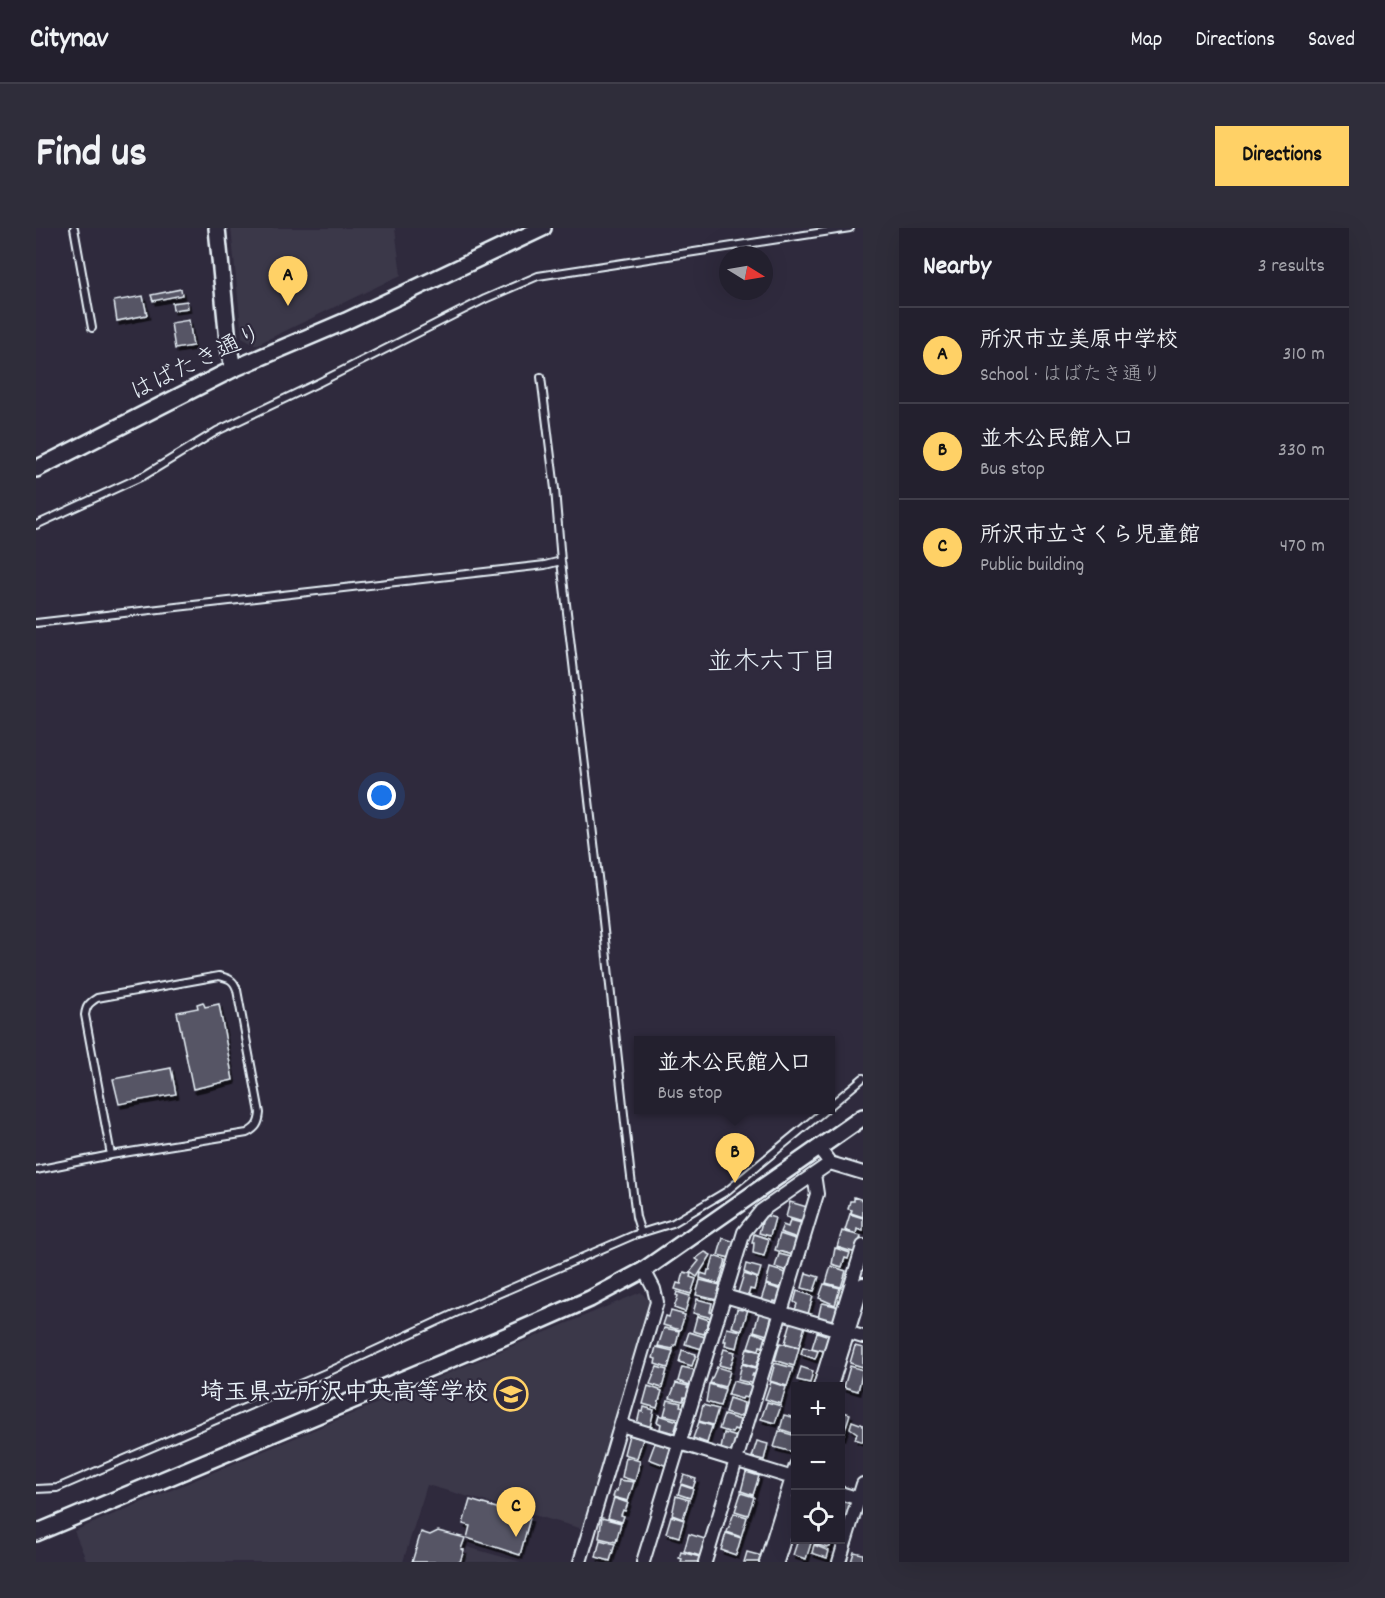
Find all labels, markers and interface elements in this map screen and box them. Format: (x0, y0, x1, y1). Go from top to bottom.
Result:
text: Citynav (30, 21, 108, 61)
text: Map (1131, 26, 1162, 56)
text: Directions (1195, 26, 1275, 56)
text: Saved (1308, 26, 1355, 56)
text: Find us (36, 126, 147, 186)
button: Directions (1215, 126, 1349, 186)
north arrow (719, 246, 773, 300)
text: Nearby (923, 249, 991, 286)
text: 3 results (1258, 253, 1325, 281)
pin: A (268, 256, 308, 306)
street label: はばたき通り (125, 317, 269, 411)
text: 所沢市立美原中学校 (980, 326, 1178, 357)
text: A (937, 341, 948, 369)
text: 310 m (1283, 341, 1325, 369)
text: School · はばたき通り (980, 362, 1162, 390)
text: 並木公民館入口 (980, 425, 1134, 456)
text: B (938, 437, 947, 465)
text: 330 m (1278, 437, 1325, 465)
text: Bus stop (980, 456, 1045, 484)
text: 所沢市立さくら児童館 (980, 521, 1200, 552)
text: C (938, 533, 947, 561)
text: 470 m (1280, 533, 1325, 561)
text: Public building (980, 552, 1084, 580)
district label: 並木六丁目 (707, 645, 837, 682)
your location (367, 781, 396, 810)
popup (634, 1036, 835, 1114)
text: 並木公民館入口 (657, 1049, 812, 1080)
text: Bus stop (657, 1080, 723, 1108)
pin: B (716, 1134, 754, 1183)
school or university icon: 埼玉県立所沢中央高等学校 (493, 1376, 529, 1412)
place label: 埼玉県立所沢中央高等学校 (200, 1377, 488, 1411)
map controls (791, 1382, 845, 1544)
button: + (791, 1382, 845, 1436)
button: − (791, 1436, 845, 1490)
pin: C (496, 1488, 536, 1537)
button: locate (791, 1490, 845, 1544)

